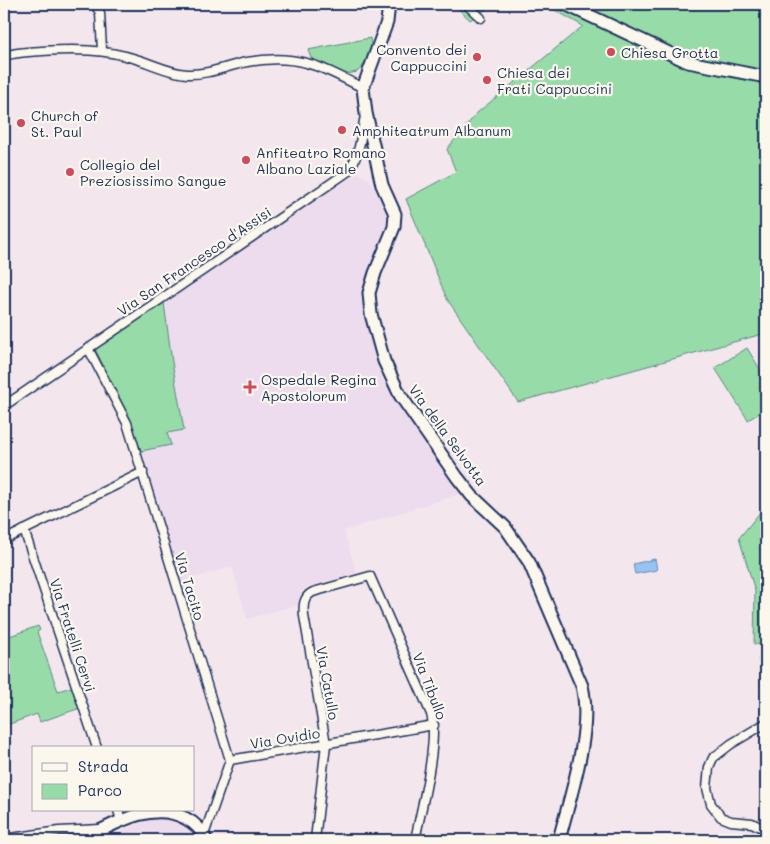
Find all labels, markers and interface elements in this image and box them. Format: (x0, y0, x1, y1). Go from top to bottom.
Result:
place label: Convento dei Cappuccini (376, 40, 467, 75)
place label: Chiesa Grotta (621, 43, 719, 62)
marker: Chiesa Grotta (605, 46, 617, 58)
marker: Convento dei Cappuccini (471, 51, 483, 63)
place label: Chiesa dei Frati Cappuccini (497, 63, 612, 98)
marker: Chiesa dei Frati Cappuccini (481, 74, 493, 86)
place label: Church of St. Paul (31, 106, 98, 141)
marker: Church of St. Paul (15, 117, 27, 129)
place label: Amphiteatrum Albanum (352, 121, 511, 140)
marker: Amphiteatrum Albanum (336, 124, 348, 136)
place label: Anfiteatro Romano Albano Laziale (256, 143, 386, 178)
marker: Anfiteatro Romano Albano Laziale (240, 154, 252, 166)
place label: Collegio del Preziosissimo Sangue (80, 155, 226, 190)
marker: Collegio del Preziosissimo Sangue (64, 166, 76, 178)
street label: Via San Francesco d'Assisi (113, 202, 275, 320)
place label: Ospedale Regina Apostolorum (261, 370, 377, 405)
marker: Ospedale Regina Apostolorum (243, 380, 257, 394)
street label: Via della Selvotta (405, 380, 491, 490)
street label: Via Tacito (171, 550, 209, 622)
street label: Via Fratelli Cervi (46, 576, 100, 694)
street label: Via Catullo (312, 645, 344, 721)
street label: Via Tibullo (409, 650, 451, 722)
street label: Via Ovidio (249, 723, 321, 753)
legend (32, 746, 195, 812)
text: Strada (78, 756, 129, 776)
text: Parco (78, 780, 122, 800)

